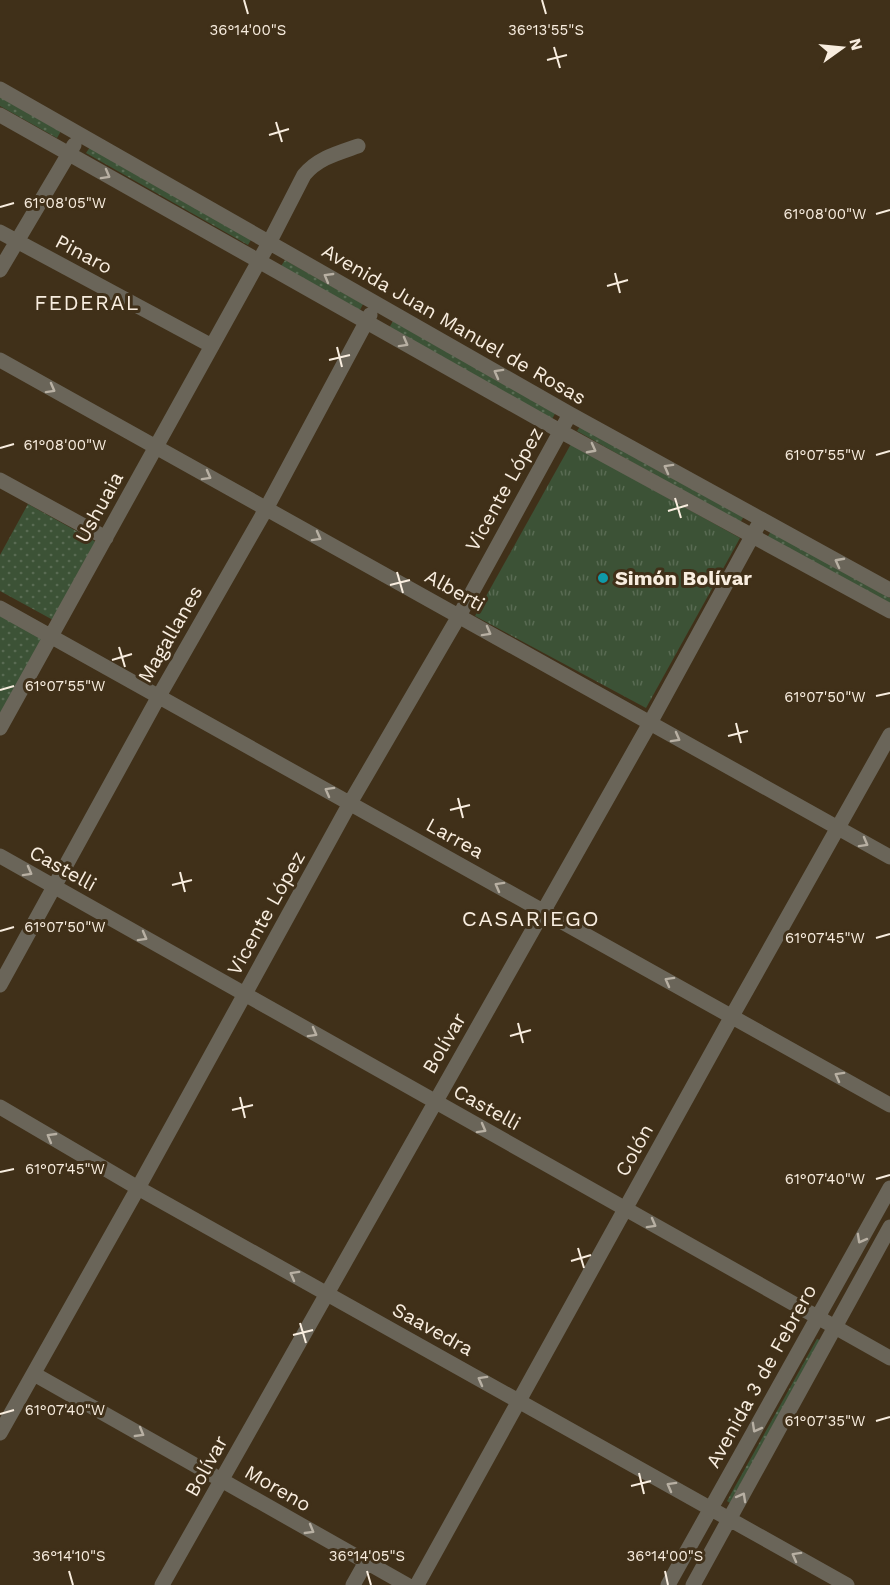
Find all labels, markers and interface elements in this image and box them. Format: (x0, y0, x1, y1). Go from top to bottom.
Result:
north arrow (812, 18, 872, 78)
text: 36°14'00"S (210, 21, 286, 39)
text: 36°13'55"S (508, 21, 584, 39)
text: N (845, 36, 867, 52)
one-way arrow (100, 168, 110, 179)
text: 61°08'05"W (24, 194, 106, 212)
text: 61°08'00"W (783, 205, 867, 223)
street label: Pinaro (51, 229, 117, 279)
street label: Avenida Juan Manuel de Rosas (318, 238, 590, 410)
one-way arrow (324, 273, 334, 284)
district label: FEDERAL (34, 290, 140, 315)
one-way arrow (397, 336, 408, 347)
one-way arrow (494, 369, 504, 380)
one-way arrow (45, 382, 55, 393)
street label: Vicente López (460, 423, 548, 555)
text: 61°08'00"W (23, 436, 107, 454)
one-way arrow (586, 442, 596, 453)
text: 61°07'55"W (785, 446, 865, 464)
one-way arrow (664, 464, 674, 476)
street label: Ushuaia (70, 467, 128, 547)
one-way arrow (201, 469, 211, 480)
one-way arrow (311, 530, 321, 541)
one-way arrow (834, 558, 845, 569)
street label: Alberti (421, 564, 489, 616)
place label: Simón Bolívar (615, 566, 752, 590)
marker: Simón Bolívar (596, 571, 610, 585)
street label: Magallanes (133, 581, 207, 687)
one-way arrow (481, 625, 491, 636)
text: 61°07'55"W (25, 677, 105, 695)
text: 61°07'50"W (784, 688, 866, 706)
one-way arrow (670, 730, 680, 742)
one-way arrow (324, 786, 335, 798)
street label: Larrea (422, 812, 488, 864)
one-way arrow (858, 836, 869, 847)
street label: Castelli (25, 840, 101, 896)
street label: Vicente López (222, 847, 310, 979)
one-way arrow (22, 865, 32, 876)
one-way arrow (494, 882, 505, 893)
district label: CASARIEGO (462, 906, 600, 931)
text: 61°07'50"W (24, 918, 106, 936)
text: 61°07'45"W (785, 929, 865, 947)
one-way arrow (137, 930, 147, 941)
one-way arrow (665, 977, 675, 988)
street label: Bolívar (417, 1008, 471, 1078)
one-way arrow (306, 1026, 317, 1037)
one-way arrow (835, 1072, 845, 1084)
street label: Castelli (449, 1079, 525, 1135)
street label: Colón (610, 1120, 658, 1180)
one-way arrow (476, 1121, 487, 1133)
one-way arrow (47, 1133, 57, 1144)
text: 61°07'45"W (25, 1160, 105, 1178)
text: 61°07'40"W (785, 1170, 865, 1188)
one-way arrow (646, 1217, 656, 1229)
one-way arrow (857, 1233, 869, 1244)
one-way arrow (289, 1271, 300, 1282)
street label: Avenida 3 de Febrero (701, 1280, 821, 1472)
street label: Saavedra (388, 1297, 478, 1361)
one-way arrow (478, 1376, 488, 1388)
text: 61°07'40"W (25, 1401, 105, 1419)
text: 61°07'35"W (785, 1412, 865, 1430)
one-way arrow (752, 1422, 763, 1432)
one-way arrow (134, 1426, 144, 1438)
street label: Bolívar (179, 1431, 233, 1501)
street label: Moreno (241, 1459, 315, 1517)
one-way arrow (666, 1482, 677, 1493)
one-way arrow (735, 1493, 746, 1503)
one-way arrow (303, 1522, 314, 1534)
text: 36°14'10"S (32, 1547, 106, 1565)
text: 36°14'05"S (329, 1547, 405, 1565)
text: 36°14'00"S (627, 1547, 703, 1565)
one-way arrow (792, 1552, 803, 1564)

